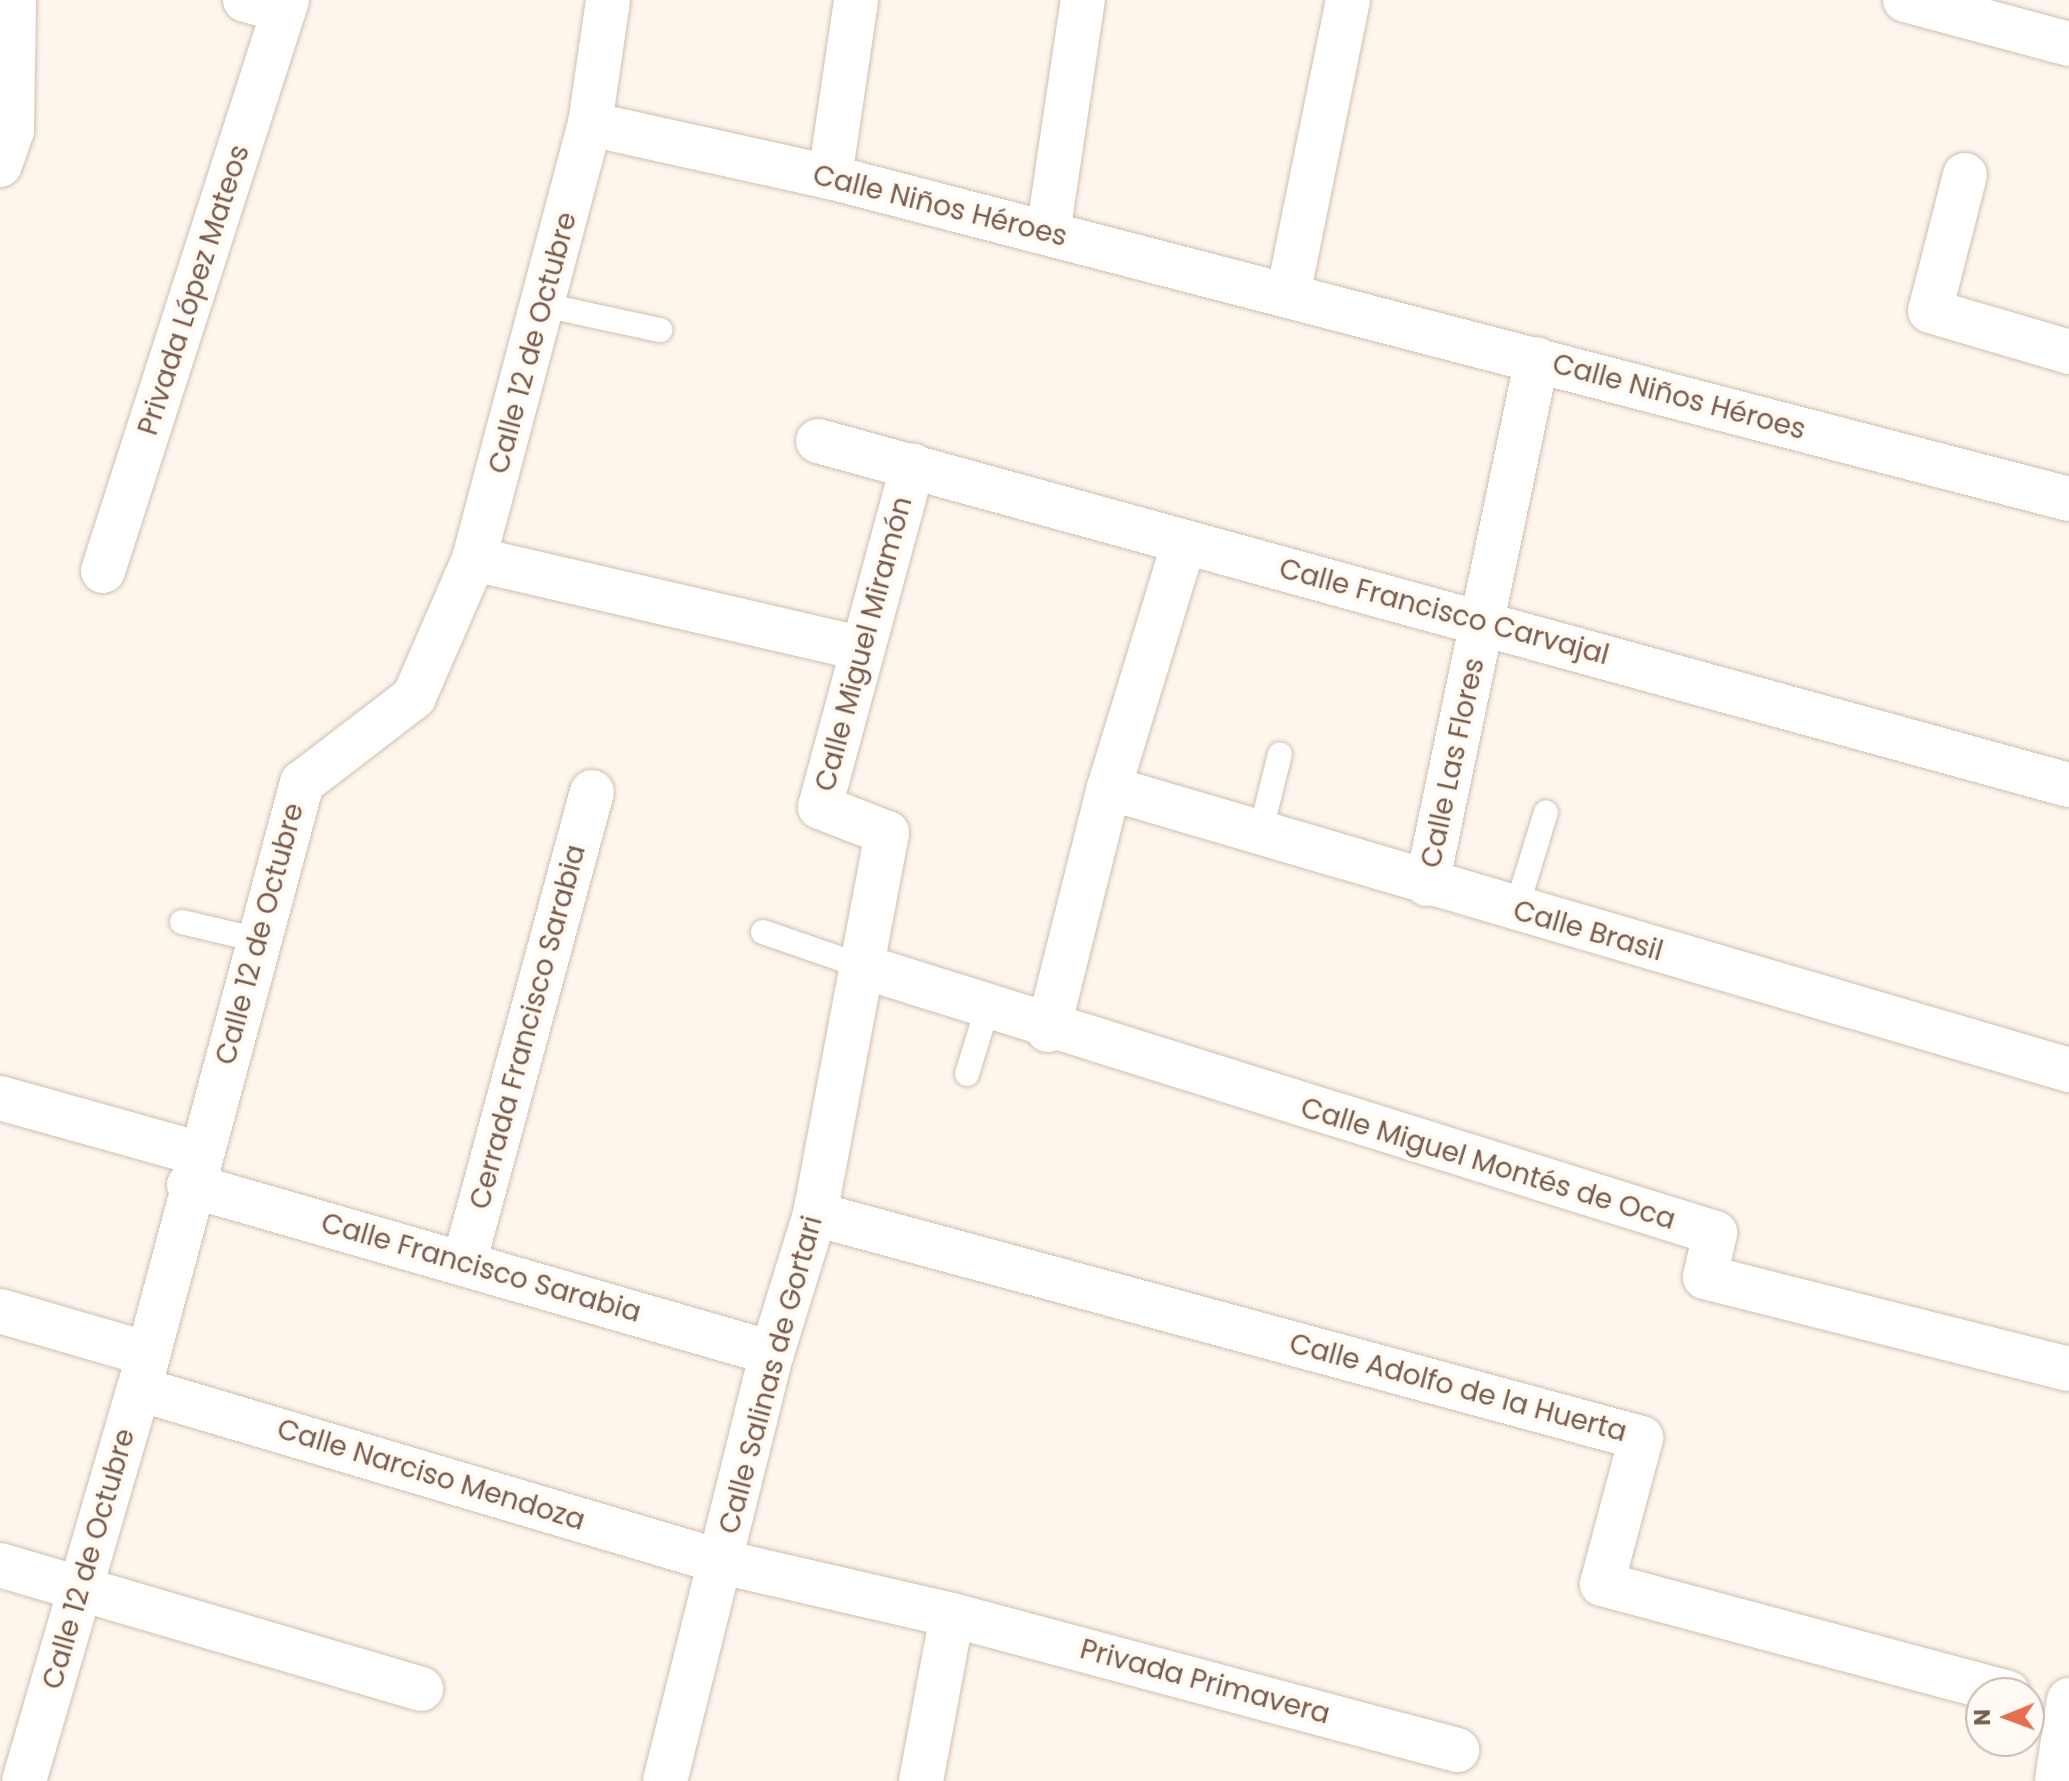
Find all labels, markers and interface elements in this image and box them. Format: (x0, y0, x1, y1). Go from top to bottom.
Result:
street label: Privada López Mateos (131, 141, 257, 439)
street label: Calle Niños Héroes (809, 158, 1071, 254)
street label: Calle 12 de Octubre (482, 209, 584, 477)
street label: Calle Niños Héroes (1549, 347, 1809, 447)
street label: Calle Miguel Miramón (808, 493, 920, 795)
street label: Calle Francisco Carvajal (1276, 552, 1612, 672)
street label: Calle Las Flores (1414, 655, 1492, 871)
street label: Calle 12 de Octubre (209, 800, 311, 1068)
street label: Cerrada Francisco Sarabia (463, 841, 593, 1213)
street label: Calle Brasil (1509, 894, 1667, 968)
street label: Calle Miguel Montés de Oca (1297, 1091, 1679, 1237)
street label: Calle Francisco Sarabia (317, 1206, 645, 1330)
street label: Calle Salinas de Gortari (712, 1212, 830, 1538)
street label: Calle Adolfo de la Huerta (1286, 1327, 1630, 1449)
street label: Calle Narciso Mendoza (273, 1412, 589, 1538)
street label: Calle 12 de Octubre (36, 1425, 142, 1693)
street label: Privada Primavera (1076, 1632, 1334, 1732)
north arrow (1965, 1677, 2045, 1757)
text: N (1967, 1709, 1998, 1726)

